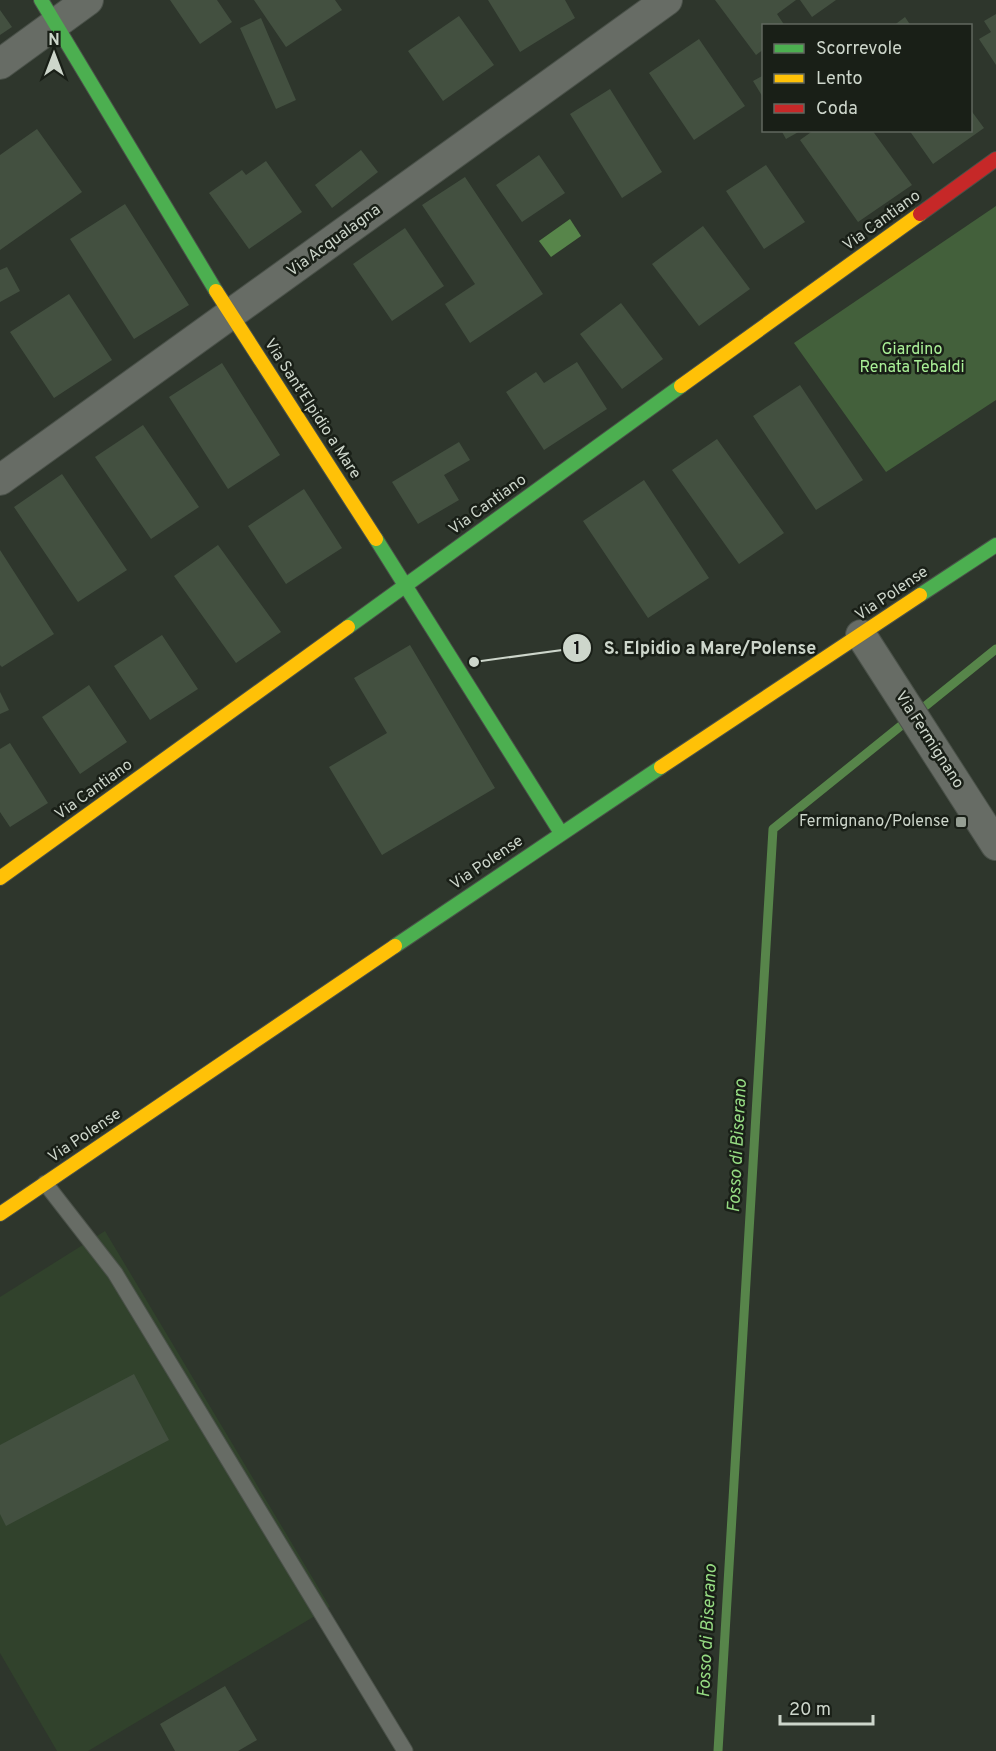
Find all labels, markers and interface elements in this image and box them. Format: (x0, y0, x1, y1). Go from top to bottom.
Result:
north arrow (24, 24, 84, 84)
legend (762, 24, 972, 132)
text: N (48, 31, 60, 51)
text: Scorrevole (816, 38, 902, 61)
text: Lento (816, 68, 862, 91)
text: Coda (816, 98, 858, 121)
street label: Via Cantiano (839, 186, 925, 256)
street label: Via Acqualagna (283, 200, 385, 282)
street label: Via Sant'Elpidio a Mare (259, 335, 365, 483)
park label: Giardino Renata Tebaldi (859, 340, 965, 378)
street label: Via Cantiano (445, 470, 531, 540)
street label: Via Polense (852, 562, 932, 626)
callout: S. Elpidio a Mare/Polense (562, 630, 828, 666)
text: 1 (573, 638, 581, 661)
text: S. Elpidio a Mare/Polense (604, 638, 816, 661)
street label: Via Fermignano (890, 688, 968, 792)
street label: Via Cantiano (51, 755, 137, 825)
place label: Fermignano/Polense (799, 812, 949, 832)
marker: Fermignano/Polense (954, 815, 968, 829)
street label: Via Polense (447, 831, 527, 895)
water label: Fosso di Biserano (723, 1078, 753, 1213)
street label: Via Polense (45, 1104, 125, 1168)
water label: Fosso di Biserano (693, 1563, 723, 1698)
scale bar (780, 1688, 873, 1726)
text: 20 m (789, 1699, 831, 1722)

